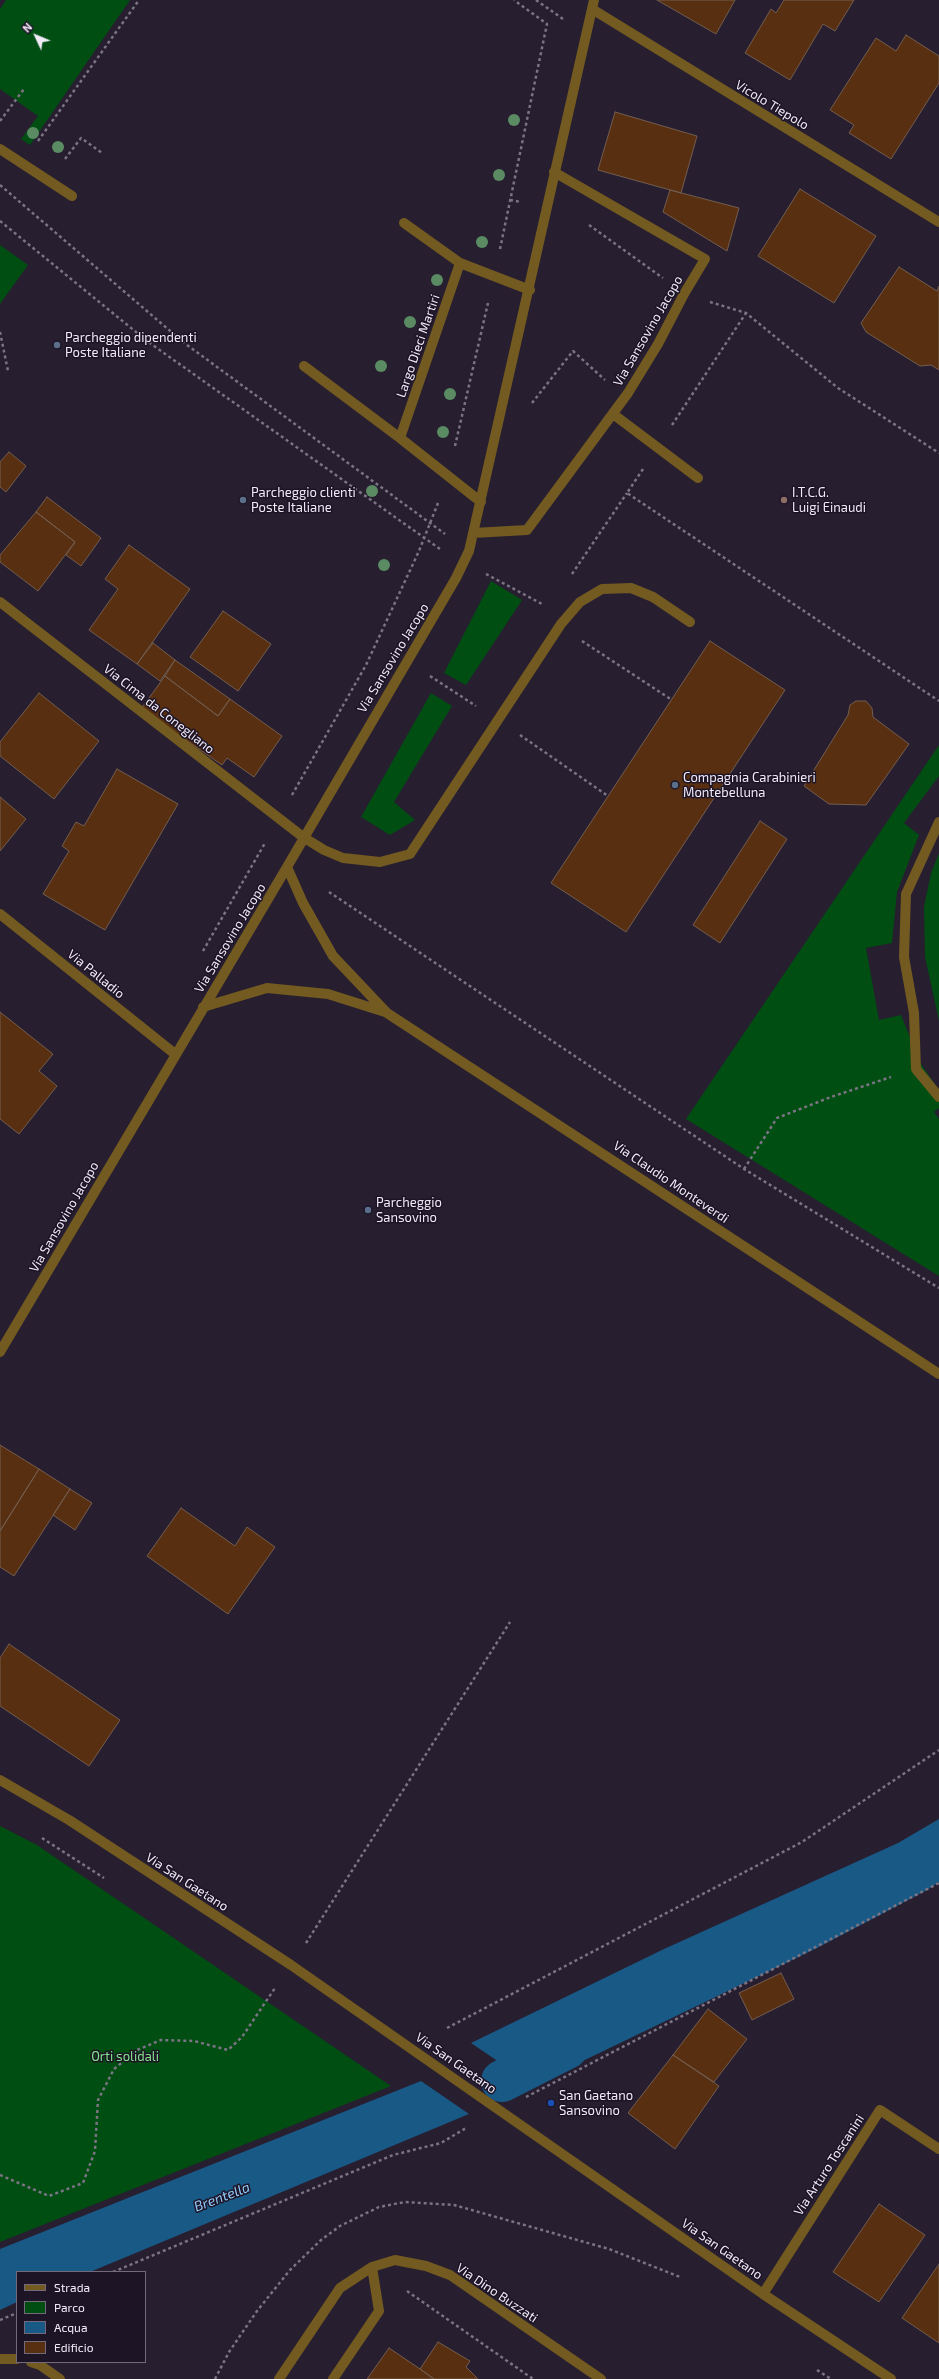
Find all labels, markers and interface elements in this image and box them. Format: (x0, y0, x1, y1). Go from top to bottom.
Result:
north arrow (16, 16, 56, 56)
text: N (20, 20, 34, 35)
street label: Vicolo Tiepolo (732, 77, 812, 133)
street label: Via Sansovino Jacopo (610, 273, 686, 389)
street label: Largo Dieci Martiri (393, 292, 443, 400)
place label: Parcheggio dipendenti Poste Italiane (65, 330, 197, 361)
marker: Parcheggio dipendenti Poste Italiane (52, 340, 62, 350)
place label: Parcheggio clienti Poste Italiane (251, 485, 356, 516)
place label: I.T.C.G. Luigi Einaudi (792, 485, 866, 516)
marker: Parcheggio clienti Poste Italiane (238, 495, 248, 505)
marker: I.T.C.G. Luigi Einaudi (779, 495, 789, 505)
street label: Via Sansovino Jacopo (354, 600, 432, 716)
street label: Via Cima da Conegliano (100, 661, 218, 757)
place label: Compagnia Carabinieri Montebelluna (683, 770, 816, 801)
marker: Compagnia Carabinieri Montebelluna (670, 780, 680, 790)
street label: Via Sansovino Jacopo (191, 880, 269, 996)
street label: Via Palladio (64, 946, 128, 1002)
street label: Via Claudio Monteverdi (610, 1138, 732, 1226)
street label: Via Sansovino Jacopo (26, 1159, 102, 1275)
place label: Parcheggio Sansovino (376, 1195, 442, 1226)
marker: Parcheggio Sansovino (363, 1205, 373, 1215)
street label: Via San Gaetano (143, 1849, 231, 1915)
street label: Via San Gaetano (412, 2029, 500, 2097)
park label: Orti solidali (91, 2049, 159, 2065)
place label: San Gaetano Sansovino (559, 2088, 633, 2119)
marker: San Gaetano Sansovino (546, 2098, 556, 2108)
street label: Via Arturo Toscanini (791, 2112, 867, 2218)
water label: Brentella (192, 2179, 252, 2215)
street label: Via San Gaetano (678, 2215, 766, 2283)
street label: Via Dino Buzzati (453, 2260, 541, 2326)
legend (16, 2271, 146, 2363)
text: Strada (54, 2280, 90, 2294)
text: Parco (54, 2300, 85, 2314)
text: Acqua (54, 2320, 88, 2334)
text: Edificio (54, 2340, 94, 2354)

